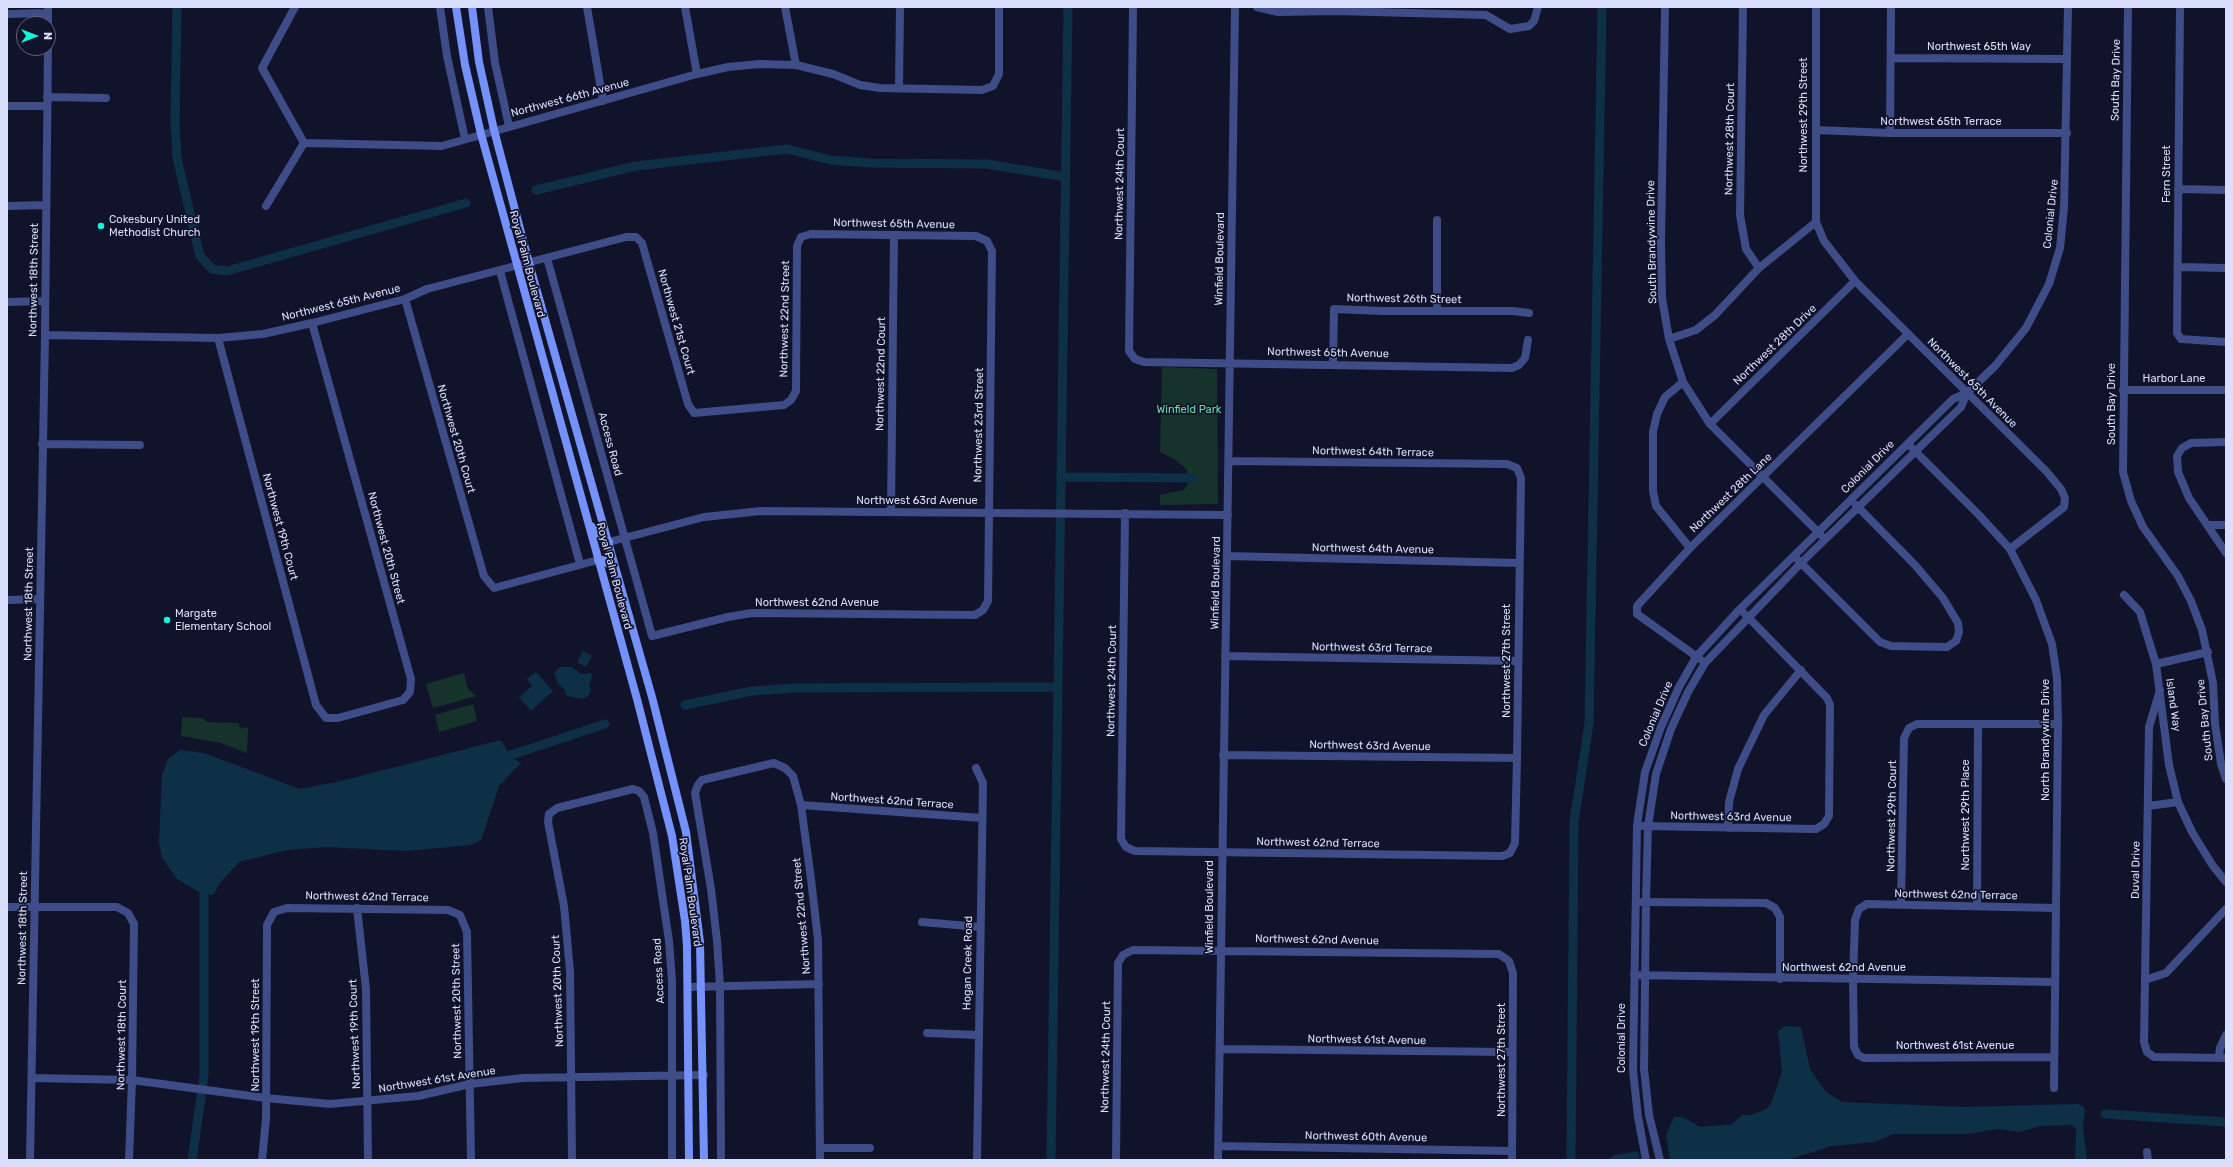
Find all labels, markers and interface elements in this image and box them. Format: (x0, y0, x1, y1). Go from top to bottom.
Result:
north arrow (16, 16, 56, 56)
text: N (41, 32, 54, 40)
street label: South Bay Drive (2109, 39, 2123, 121)
street label: Northwest 65th Way (1927, 40, 2031, 54)
street label: Northwest 29th Street (1797, 58, 1811, 172)
street label: Northwest 66th Avenue (509, 76, 631, 120)
street label: Northwest 28th Court (1722, 83, 1738, 195)
street label: Northwest 65th Terrace (1880, 115, 2002, 129)
street label: Northwest 24th Court (1112, 128, 1128, 240)
street label: Fern Street (2160, 145, 2174, 203)
street label: Colonial Drive (2041, 179, 2061, 249)
street label: South Brandywine Drive (1644, 180, 1660, 304)
street label: Royal Palm Boulevard (506, 209, 548, 319)
street label: Winfield Boulevard (1213, 212, 1227, 306)
place label: Cokesbury United Methodist Church (109, 213, 200, 239)
street label: Northwest 65th Avenue (833, 216, 955, 232)
marker: Cokesbury United Methodist Church (96, 221, 106, 231)
street label: Northwest 18th Street (26, 223, 42, 337)
street label: Northwest 22nd Street (777, 260, 793, 378)
street label: Northwest 21st Court (655, 268, 697, 376)
street label: Northwest 65th Avenue (280, 282, 402, 324)
street label: Northwest 26th Street (1346, 291, 1462, 307)
street label: Northwest 28th Drive (1731, 302, 1819, 388)
street label: Northwest 22nd Court (873, 317, 889, 431)
street label: Northwest 65th Avenue (1924, 335, 2020, 431)
street label: Northwest 65th Avenue (1267, 345, 1389, 361)
street label: South Bay Drive (2105, 363, 2119, 445)
street label: Northwest 23rd Street (971, 368, 987, 482)
street label: Harbor Lane (2143, 372, 2205, 386)
street label: Northwest 20th Court (434, 383, 478, 495)
park label: Winfield Park (1156, 403, 1222, 417)
street label: Access Road (595, 411, 625, 477)
street label: Colonial Drive (1839, 438, 1897, 496)
street label: Northwest 64th Terrace (1312, 444, 1434, 460)
street label: Northwest 28th Lane (1687, 450, 1775, 536)
street label: Northwest 19th Court (259, 472, 301, 582)
street label: Northwest 20th Street (365, 491, 407, 605)
street label: Northwest 63rd Avenue (856, 494, 978, 508)
street label: Royal Palm Boulevard (593, 521, 635, 631)
street label: Winfield Boulevard (1209, 536, 1223, 630)
street label: Northwest 64th Avenue (1312, 541, 1434, 557)
street label: Northwest 18th Street (21, 547, 37, 661)
street label: Northwest 62nd Avenue (755, 596, 879, 610)
street label: Northwest 27th Street (1500, 604, 1514, 718)
place label: Margate Elementary School (175, 607, 271, 633)
marker: Margate Elementary School (162, 615, 172, 625)
street label: Northwest 24th Court (1104, 625, 1120, 737)
street label: Northwest 63rd Terrace (1311, 640, 1433, 656)
street label: Island Way (2163, 677, 2183, 733)
street label: Colonial Drive (1636, 679, 1676, 749)
street label: North Brandywine Drive (2039, 679, 2053, 801)
street label: South Bay Drive (2194, 679, 2216, 761)
street label: Northwest 63rd Avenue (1309, 738, 1431, 754)
street label: Northwest 29th Place (1959, 759, 1973, 871)
street label: Northwest 29th Court (1884, 760, 1900, 872)
street label: Northwest 62nd Terrace (830, 790, 954, 812)
street label: Northwest 63rd Avenue (1670, 809, 1792, 825)
street label: Northwest 62nd Terrace (1256, 835, 1380, 851)
street label: Royal Palm Boulevard (676, 837, 704, 947)
street label: Duval Drive (2129, 841, 2143, 899)
street label: Northwest 22nd Street (790, 857, 814, 975)
street label: Winfield Boulevard (1203, 860, 1217, 954)
street label: Northwest 18th Street (15, 871, 31, 985)
street label: Northwest 62nd Terrace (1894, 887, 2018, 903)
street label: Northwest 62nd Terrace (305, 889, 429, 905)
street label: Hogan Creek Road (961, 916, 975, 1010)
street label: Northwest 62nd Avenue (1255, 932, 1379, 948)
street label: Northwest 20th Court (549, 935, 567, 1047)
street label: Access Road (651, 938, 667, 1004)
street label: Northwest 20th Street (449, 943, 465, 1059)
street label: Northwest 62nd Avenue (1782, 961, 1906, 975)
street label: Northwest 19th Street (249, 978, 263, 1092)
street label: Northwest 19th Court (346, 979, 364, 1089)
street label: Northwest 18th Court (114, 980, 130, 1090)
street label: Northwest 24th Court (1098, 1001, 1114, 1113)
street label: Northwest 27th Street (1495, 1003, 1509, 1117)
street label: Colonial Drive (1615, 1003, 1629, 1073)
street label: Northwest 61st Avenue (1308, 1032, 1426, 1048)
street label: Northwest 61st Avenue (1896, 1039, 2014, 1053)
street label: Northwest 61st Avenue (377, 1064, 497, 1096)
street label: Northwest 60th Avenue (1305, 1129, 1427, 1145)

